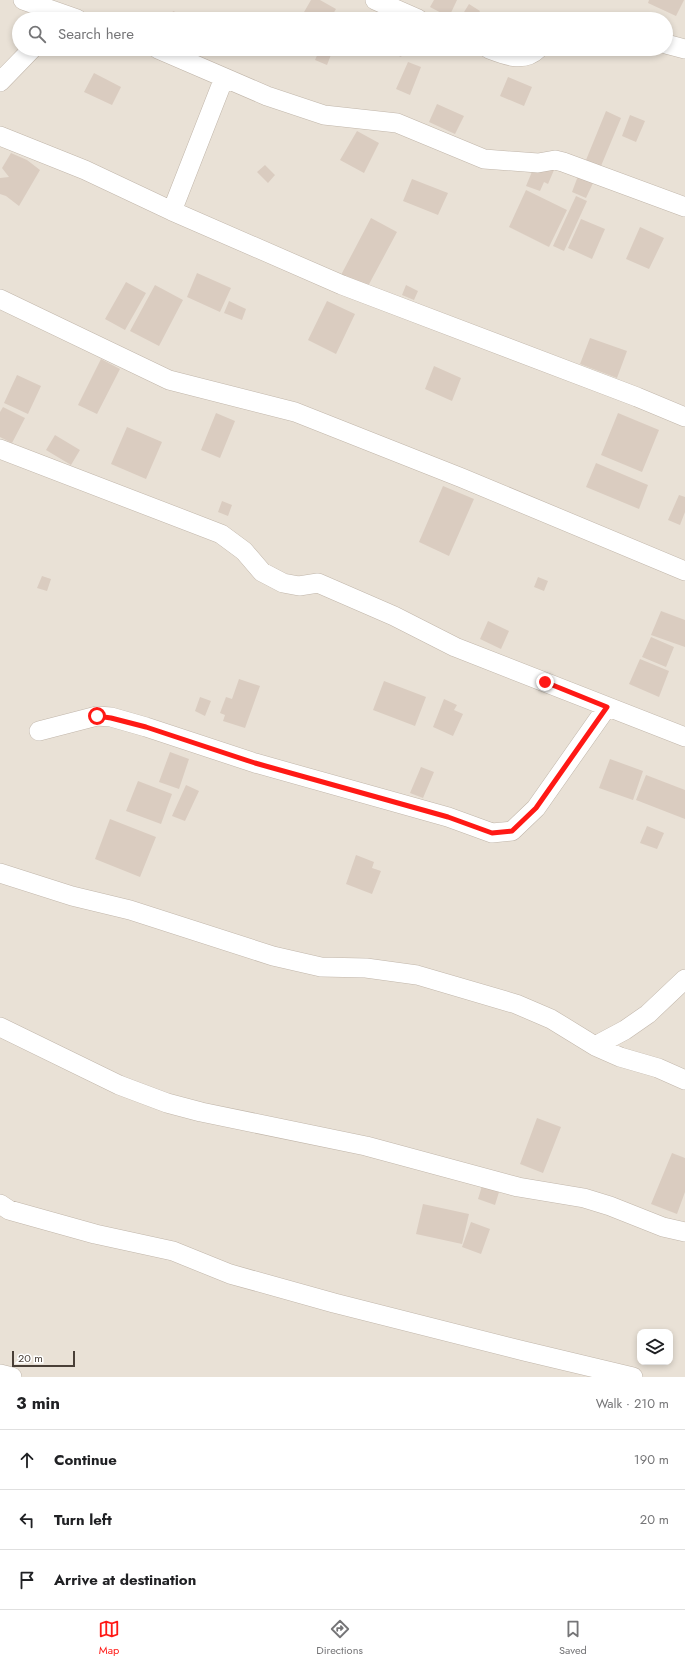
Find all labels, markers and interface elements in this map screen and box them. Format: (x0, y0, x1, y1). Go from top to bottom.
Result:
search box (12, 12, 673, 56)
icon: search (26, 23, 48, 45)
text: Search here (58, 23, 134, 45)
route end (536, 673, 554, 691)
route start (88, 707, 106, 725)
map controls (637, 1329, 673, 1365)
button: layers (637, 1329, 673, 1365)
scale bar (12, 1349, 75, 1368)
text: 20 m (18, 1350, 43, 1366)
text: 3 min (16, 1391, 60, 1415)
text: Walk · 210 m (596, 1394, 669, 1413)
icon: ahead (16, 1449, 38, 1471)
text: Continue (54, 1449, 117, 1471)
text: 190 m (634, 1450, 669, 1469)
icon: left (16, 1509, 38, 1531)
text: Turn left (54, 1509, 112, 1531)
text: 20 m (640, 1510, 669, 1529)
icon: arrive (16, 1569, 38, 1591)
text: Arrive at destination (54, 1569, 196, 1591)
tab: Map (98, 1618, 120, 1658)
tab: Directions (316, 1618, 363, 1658)
tab: Saved (559, 1618, 587, 1658)

